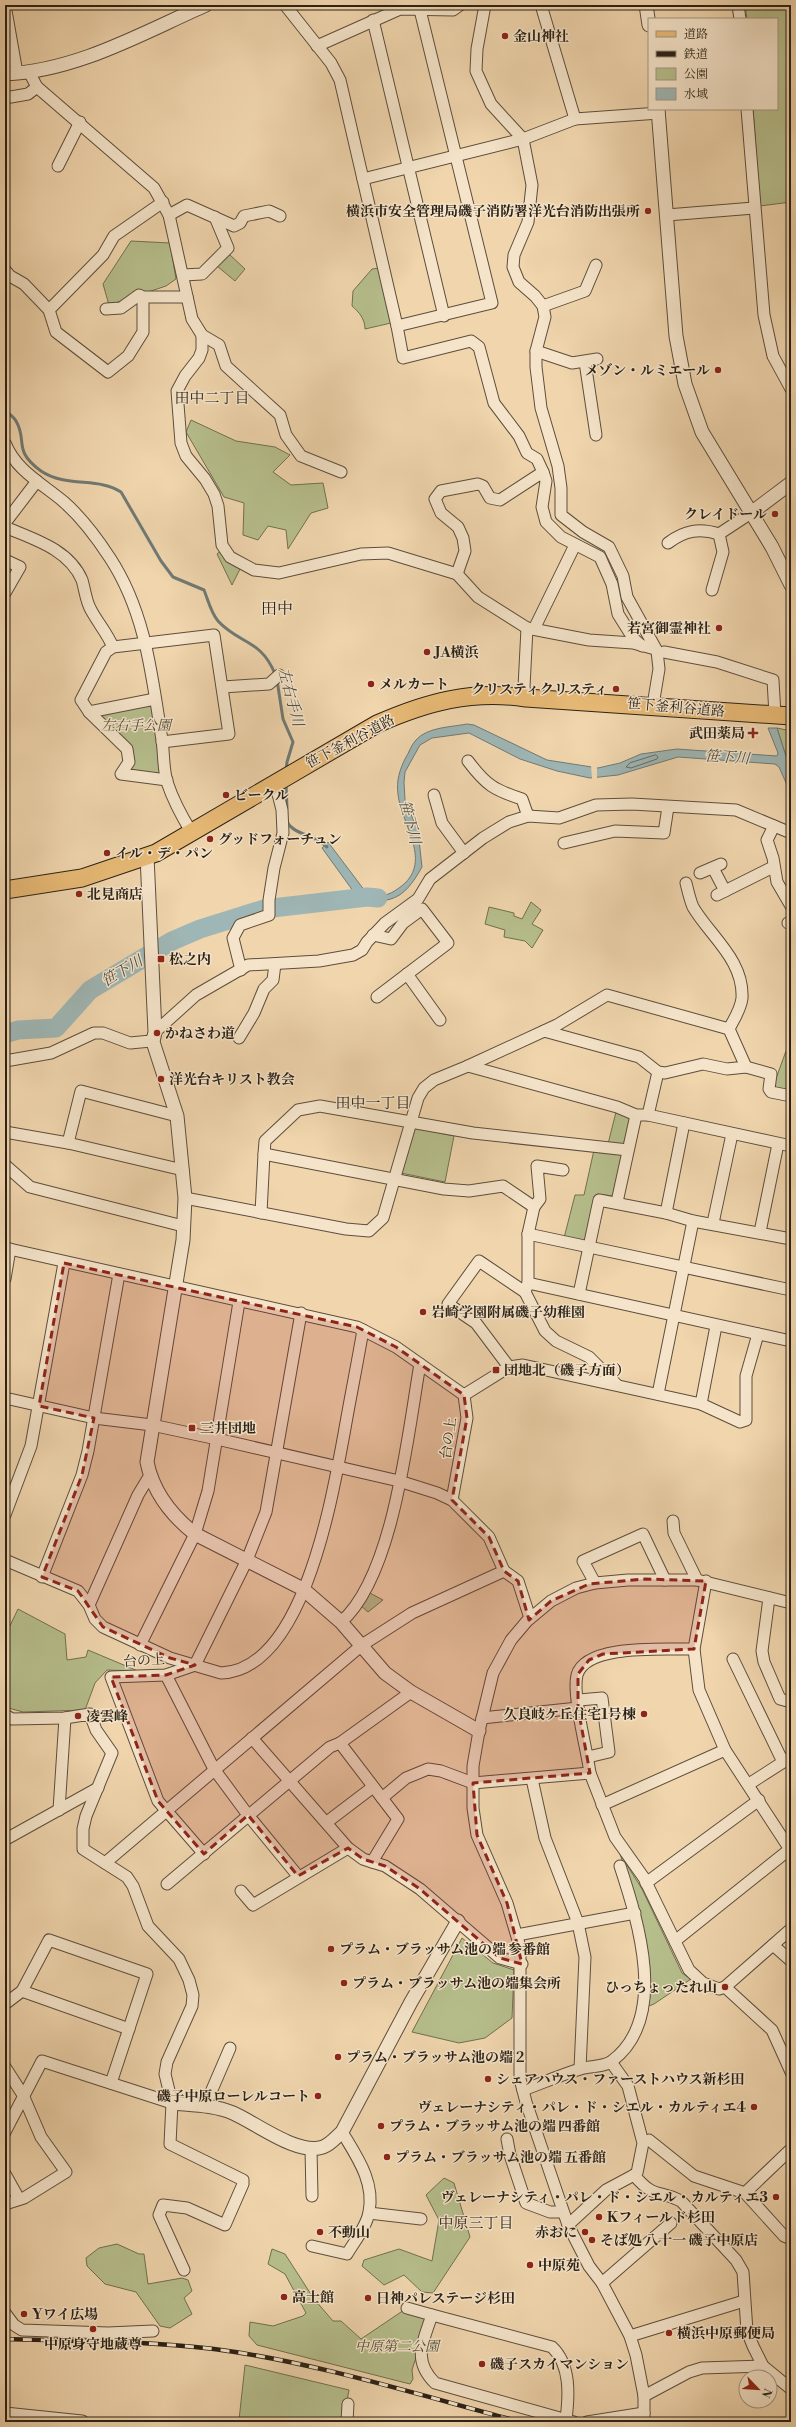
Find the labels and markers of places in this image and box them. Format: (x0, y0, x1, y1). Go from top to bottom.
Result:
place label: 金山神社 (513, 28, 569, 46)
marker: 金山神社 (500, 31, 510, 41)
place label: 横浜市安全管理局磯子消防署洋光台消防出張所 (346, 203, 640, 221)
marker: 横浜市安全管理局磯子消防署洋光台消防出張所 (643, 206, 653, 216)
place label: メゾン・ルミエール (585, 362, 710, 380)
marker: メゾン・ルミエール (713, 365, 723, 375)
place label: クレイドール (684, 506, 767, 524)
marker: クレイドール (770, 509, 780, 519)
place label: 若宮御霊神社 (627, 620, 711, 638)
marker: 若宮御霊神社 (714, 623, 724, 633)
place label: JA横浜 (433, 644, 479, 662)
marker: JA横浜 (422, 647, 432, 657)
place label: メルカート (379, 676, 449, 694)
marker: メルカート (366, 679, 376, 689)
place label: クリスティクリスティ (471, 681, 608, 699)
marker: クリスティクリスティ (611, 684, 621, 694)
place label: 武田薬局 (689, 725, 745, 743)
marker: 武田薬局 (748, 728, 758, 738)
place label: ビークル (234, 787, 289, 805)
marker: ビークル (221, 790, 231, 800)
place label: グッドフォーチュン (218, 831, 342, 849)
marker: グッドフォーチュン (205, 834, 215, 844)
place label: イル・デ・パン (115, 845, 213, 863)
marker: イル・デ・パン (102, 848, 112, 858)
place label: 北見商店 (87, 886, 143, 904)
marker: 北見商店 (74, 889, 84, 899)
place label: 松之内 (169, 951, 211, 969)
marker: 松之内 (156, 954, 166, 964)
place label: かねさわ道 (165, 1025, 235, 1043)
marker: かねさわ道 (152, 1028, 162, 1038)
place label: 洋光台キリスト教会 (169, 1071, 295, 1089)
marker: 洋光台キリスト教会 (156, 1074, 166, 1084)
place label: 岩崎学園附属磯子幼稚園 (431, 1304, 585, 1322)
marker: 岩崎学園附属磯子幼稚園 (418, 1307, 428, 1317)
place label: 団地北（磯子方面） (504, 1362, 630, 1380)
marker: 団地北（磯子方面） (491, 1365, 501, 1375)
place label: 三井団地 (200, 1420, 256, 1438)
marker: 三井団地 (187, 1423, 197, 1433)
place label: 久良岐ケ丘住宅1号棟 (503, 1706, 636, 1724)
place label: 凌雲峰 (86, 1708, 128, 1726)
marker: 久良岐ケ丘住宅1号棟 (639, 1709, 649, 1719)
marker: 凌雲峰 (73, 1711, 83, 1721)
place label: プラム・ブラッサム池の端 参番館 (339, 1941, 550, 1959)
marker: プラム・ブラッサム池の端 参番館 (326, 1944, 336, 1954)
place label: プラム・ブラッサム池の端集会所 (352, 1975, 561, 1993)
marker: プラム・ブラッサム池の端集会所 (339, 1978, 349, 1988)
place label: ひっちょったれ山 (605, 1979, 717, 1997)
marker: ひっちょったれ山 (720, 1982, 730, 1992)
place label: プラム・ブラッサム池の端２ (346, 2049, 527, 2067)
marker: プラム・ブラッサム池の端２ (333, 2052, 343, 2062)
place label: シェアハウス・ファーストハウス新杉田 (496, 2071, 745, 2089)
marker: シェアハウス・ファーストハウス新杉田 (483, 2074, 493, 2084)
place label: 磯子中原ローレルコート (157, 2088, 310, 2106)
marker: 磯子中原ローレルコート (313, 2091, 323, 2101)
place label: ヴェレーナシティ・パレ・ド・シエル・カルティエ4 (418, 2099, 746, 2117)
marker: ヴェレーナシティ・パレ・ド・シエル・カルティエ4 (749, 2102, 759, 2112)
place label: プラム・ブラッサム池の端 四番館 (389, 2118, 600, 2136)
marker: プラム・ブラッサム池の端 四番館 (376, 2121, 386, 2131)
place label: プラム・ブラッサム池の端 五番館 (395, 2149, 606, 2167)
marker: プラム・ブラッサム池の端 五番館 (382, 2152, 392, 2162)
place label: ヴェレーナシティ・パレ・ド・シエル・カルティエ3 (441, 2189, 768, 2207)
marker: ヴェレーナシティ・パレ・ド・シエル・カルティエ3 (771, 2192, 781, 2202)
place label: Kフィールド杉田 (607, 2209, 715, 2227)
marker: Kフィールド杉田 (594, 2212, 604, 2222)
place label: 不動山 (328, 2224, 370, 2242)
place label: 赤おに (535, 2224, 577, 2242)
marker: 不動山 (315, 2227, 325, 2237)
marker: 赤おに (580, 2227, 590, 2237)
place label: そば処 八十一 磯子中原店 (600, 2232, 758, 2250)
marker: そば処 八十一 磯子中原店 (587, 2235, 597, 2245)
place label: 中原苑 (538, 2257, 580, 2275)
marker: 中原苑 (525, 2260, 535, 2270)
place label: 高士館 (292, 2289, 334, 2307)
place label: 日神パレステージ杉田 (376, 2290, 515, 2308)
marker: 高士館 (279, 2292, 289, 2302)
marker: 日神パレステージ杉田 (363, 2293, 373, 2303)
place label: Yワイ広場 (32, 2306, 98, 2324)
marker: Yワイ広場 (19, 2309, 29, 2319)
marker: 中原身守地蔵尊 (88, 2324, 98, 2334)
place label: 横浜中原郵便局 (677, 2325, 775, 2343)
marker: 横浜中原郵便局 (664, 2328, 674, 2338)
place label: 中原身守地蔵尊 (44, 2336, 142, 2354)
place label: 磯子スカイマンション (490, 2356, 629, 2374)
marker: 磯子スカイマンション (477, 2359, 487, 2369)

